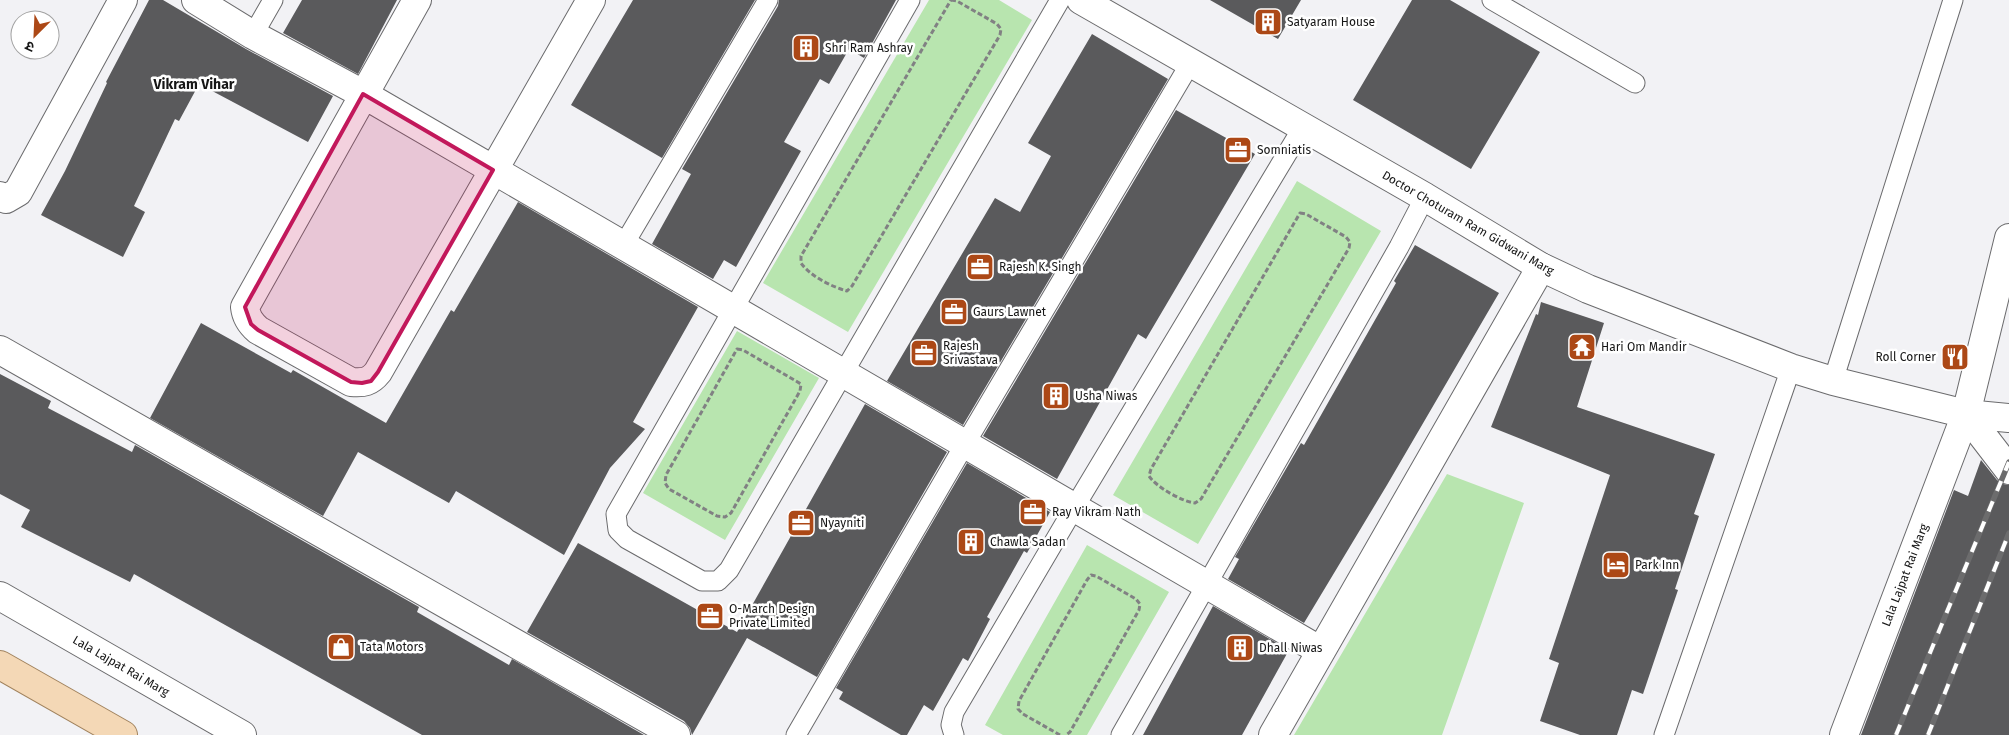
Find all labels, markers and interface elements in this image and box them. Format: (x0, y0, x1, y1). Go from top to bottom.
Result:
building icon: Satyaram House (1253, 7, 1283, 37)
north arrow (10, 10, 60, 60)
place label: Satyaram House (1287, 15, 1375, 29)
building icon: Shri Ram Ashray (791, 33, 821, 63)
text: उ (22, 37, 37, 56)
place label: Shri Ram Ashray (825, 41, 913, 55)
district label: Vikram Vihar (153, 76, 235, 93)
office icon: Somniatis (1223, 135, 1253, 165)
place label: Somniatis (1257, 143, 1311, 157)
street label: Doctor Choturam Ram Gidwani Marg (1380, 168, 1557, 278)
office icon: Rajesh K. Singh (965, 252, 995, 282)
place label: Rajesh K. Singh (999, 260, 1082, 274)
office icon: Gaurs Lawnet (939, 297, 969, 327)
place label: Gaurs Lawnet (973, 305, 1047, 319)
temple icon: Hari Om Mandir (1567, 332, 1597, 362)
office icon: Rajesh Srivastava (909, 338, 939, 368)
place label: Rajesh Srivastava (943, 339, 998, 367)
place label: Hari Om Mandir (1601, 340, 1687, 354)
restaurant icon: Roll Corner (1940, 342, 1970, 372)
place label: Roll Corner (1875, 350, 1936, 364)
building icon: Usha Niwas (1041, 381, 1071, 411)
place label: Usha Niwas (1075, 389, 1138, 403)
office icon: Ray Vikram Nath (1018, 497, 1048, 527)
place label: Ray Vikram Nath (1052, 505, 1141, 519)
office icon: Nyayniti (786, 508, 816, 538)
place label: Nyayniti (820, 516, 864, 530)
street label: Lala Lajpat Rai Marg (1879, 521, 1931, 628)
building icon: Chawla Sadan (956, 527, 986, 557)
place label: Chawla Sadan (990, 535, 1066, 549)
hotel icon: Park Inn (1601, 550, 1631, 580)
place label: Park Inn (1635, 558, 1679, 572)
office icon: O-March Design Private Limited (695, 601, 725, 631)
place label: O-March Design Private Limited (729, 602, 815, 630)
shop icon: Tata Motors (326, 632, 356, 662)
street label: Lala Lajpat Rai Marg (70, 633, 172, 700)
building icon: Dhall Niwas (1225, 633, 1255, 663)
place label: Tata Motors (360, 640, 424, 654)
place label: Dhall Niwas (1259, 641, 1323, 655)

